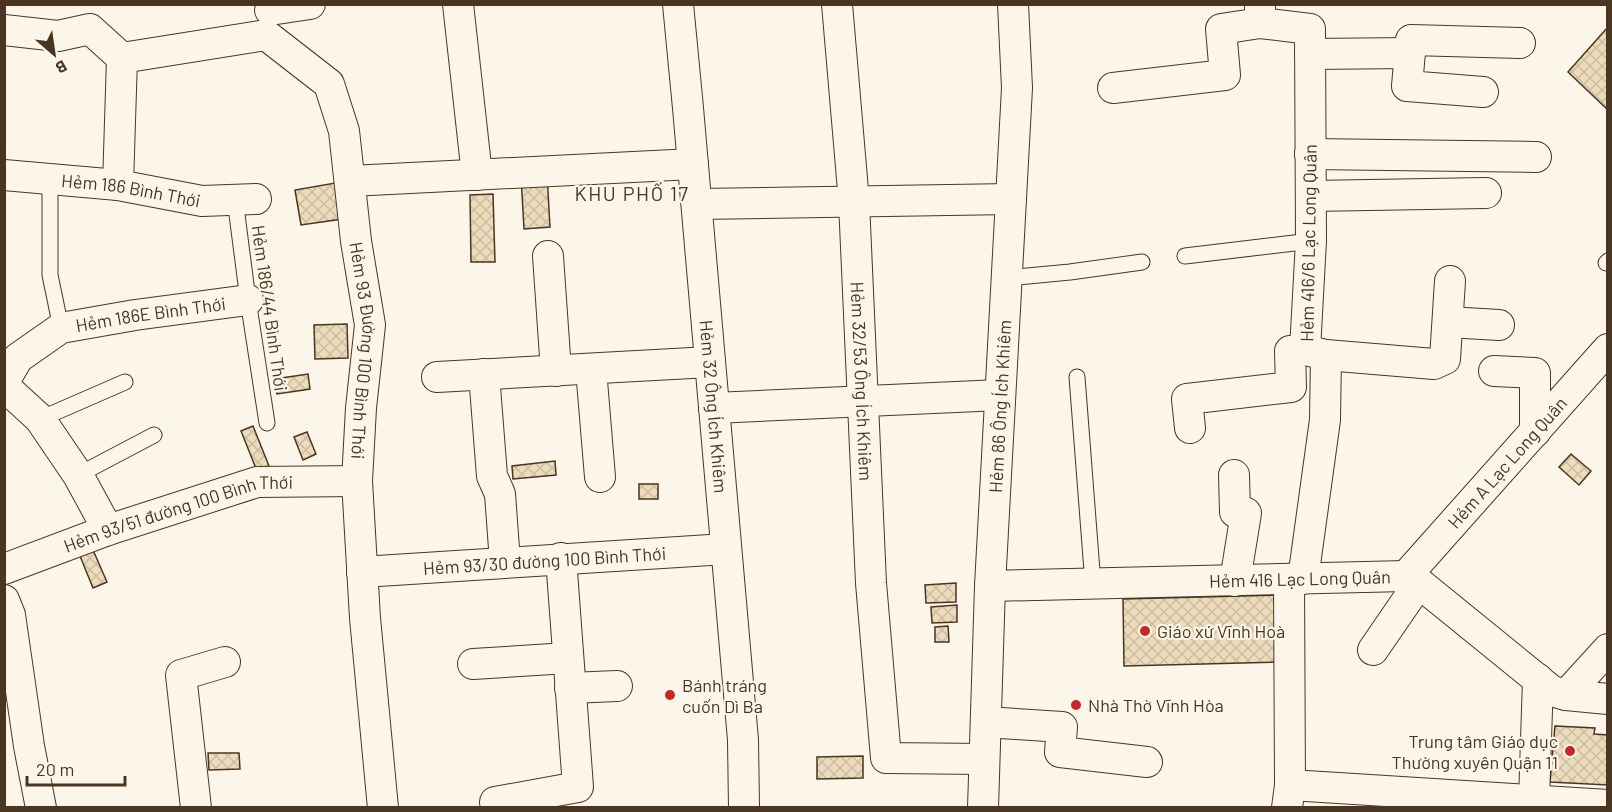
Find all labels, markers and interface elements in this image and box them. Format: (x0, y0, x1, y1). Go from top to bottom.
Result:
north arrow (24, 24, 84, 84)
text: B (53, 57, 70, 78)
street label: Hẻm 416/6 Lạc Long Quân (1295, 144, 1321, 342)
street label: Hẻm 186 Bình Thới (60, 169, 202, 212)
district label: KHU PHỐ 17 (574, 181, 690, 205)
street label: Hẻm 186/44 Bình Thới (247, 223, 293, 393)
street label: Hẻm 93 Đường 100 Bình Thới (345, 240, 381, 460)
street label: Hẻm 32/53 Ông Ích Khiêm (847, 281, 877, 481)
street label: Hẻm 186E Bình Thới (74, 292, 227, 336)
street label: Hẻm 32 Ông Ích Khiêm (695, 319, 732, 494)
street label: Hẻm 86 Ông Ích Khiêm (984, 319, 1015, 494)
street label: Hẻm A Lạc Long Quân (1443, 392, 1571, 533)
street label: Hẻm 93/51 đường 100 Bình Thới (61, 471, 293, 557)
street label: Hẻm 93/30 đường 100 Bình Thới (422, 542, 667, 579)
street label: Hẻm 416 Lạc Long Quân (1209, 565, 1391, 592)
place label: Giáo xứ Vĩnh Hoà (1157, 620, 1285, 642)
marker: Giáo xứ Vĩnh Hoà (1138, 624, 1152, 638)
place label: Bánh tráng cuốn Dì Ba (682, 674, 767, 717)
marker: Bánh tráng cuốn Dì Ba (663, 688, 677, 702)
place label: Nhà Thờ Vĩnh Hòa (1088, 694, 1224, 716)
marker: Nhà Thờ Vĩnh Hòa (1069, 698, 1083, 712)
place label: Trung tâm Giáo dục Thường xuyên Quận 11 (1392, 730, 1558, 773)
marker: Trung tâm Giáo dục Thường xuyên Quận 11 (1563, 744, 1577, 758)
scale bar (27, 749, 124, 787)
text: 20 m (36, 758, 74, 780)

